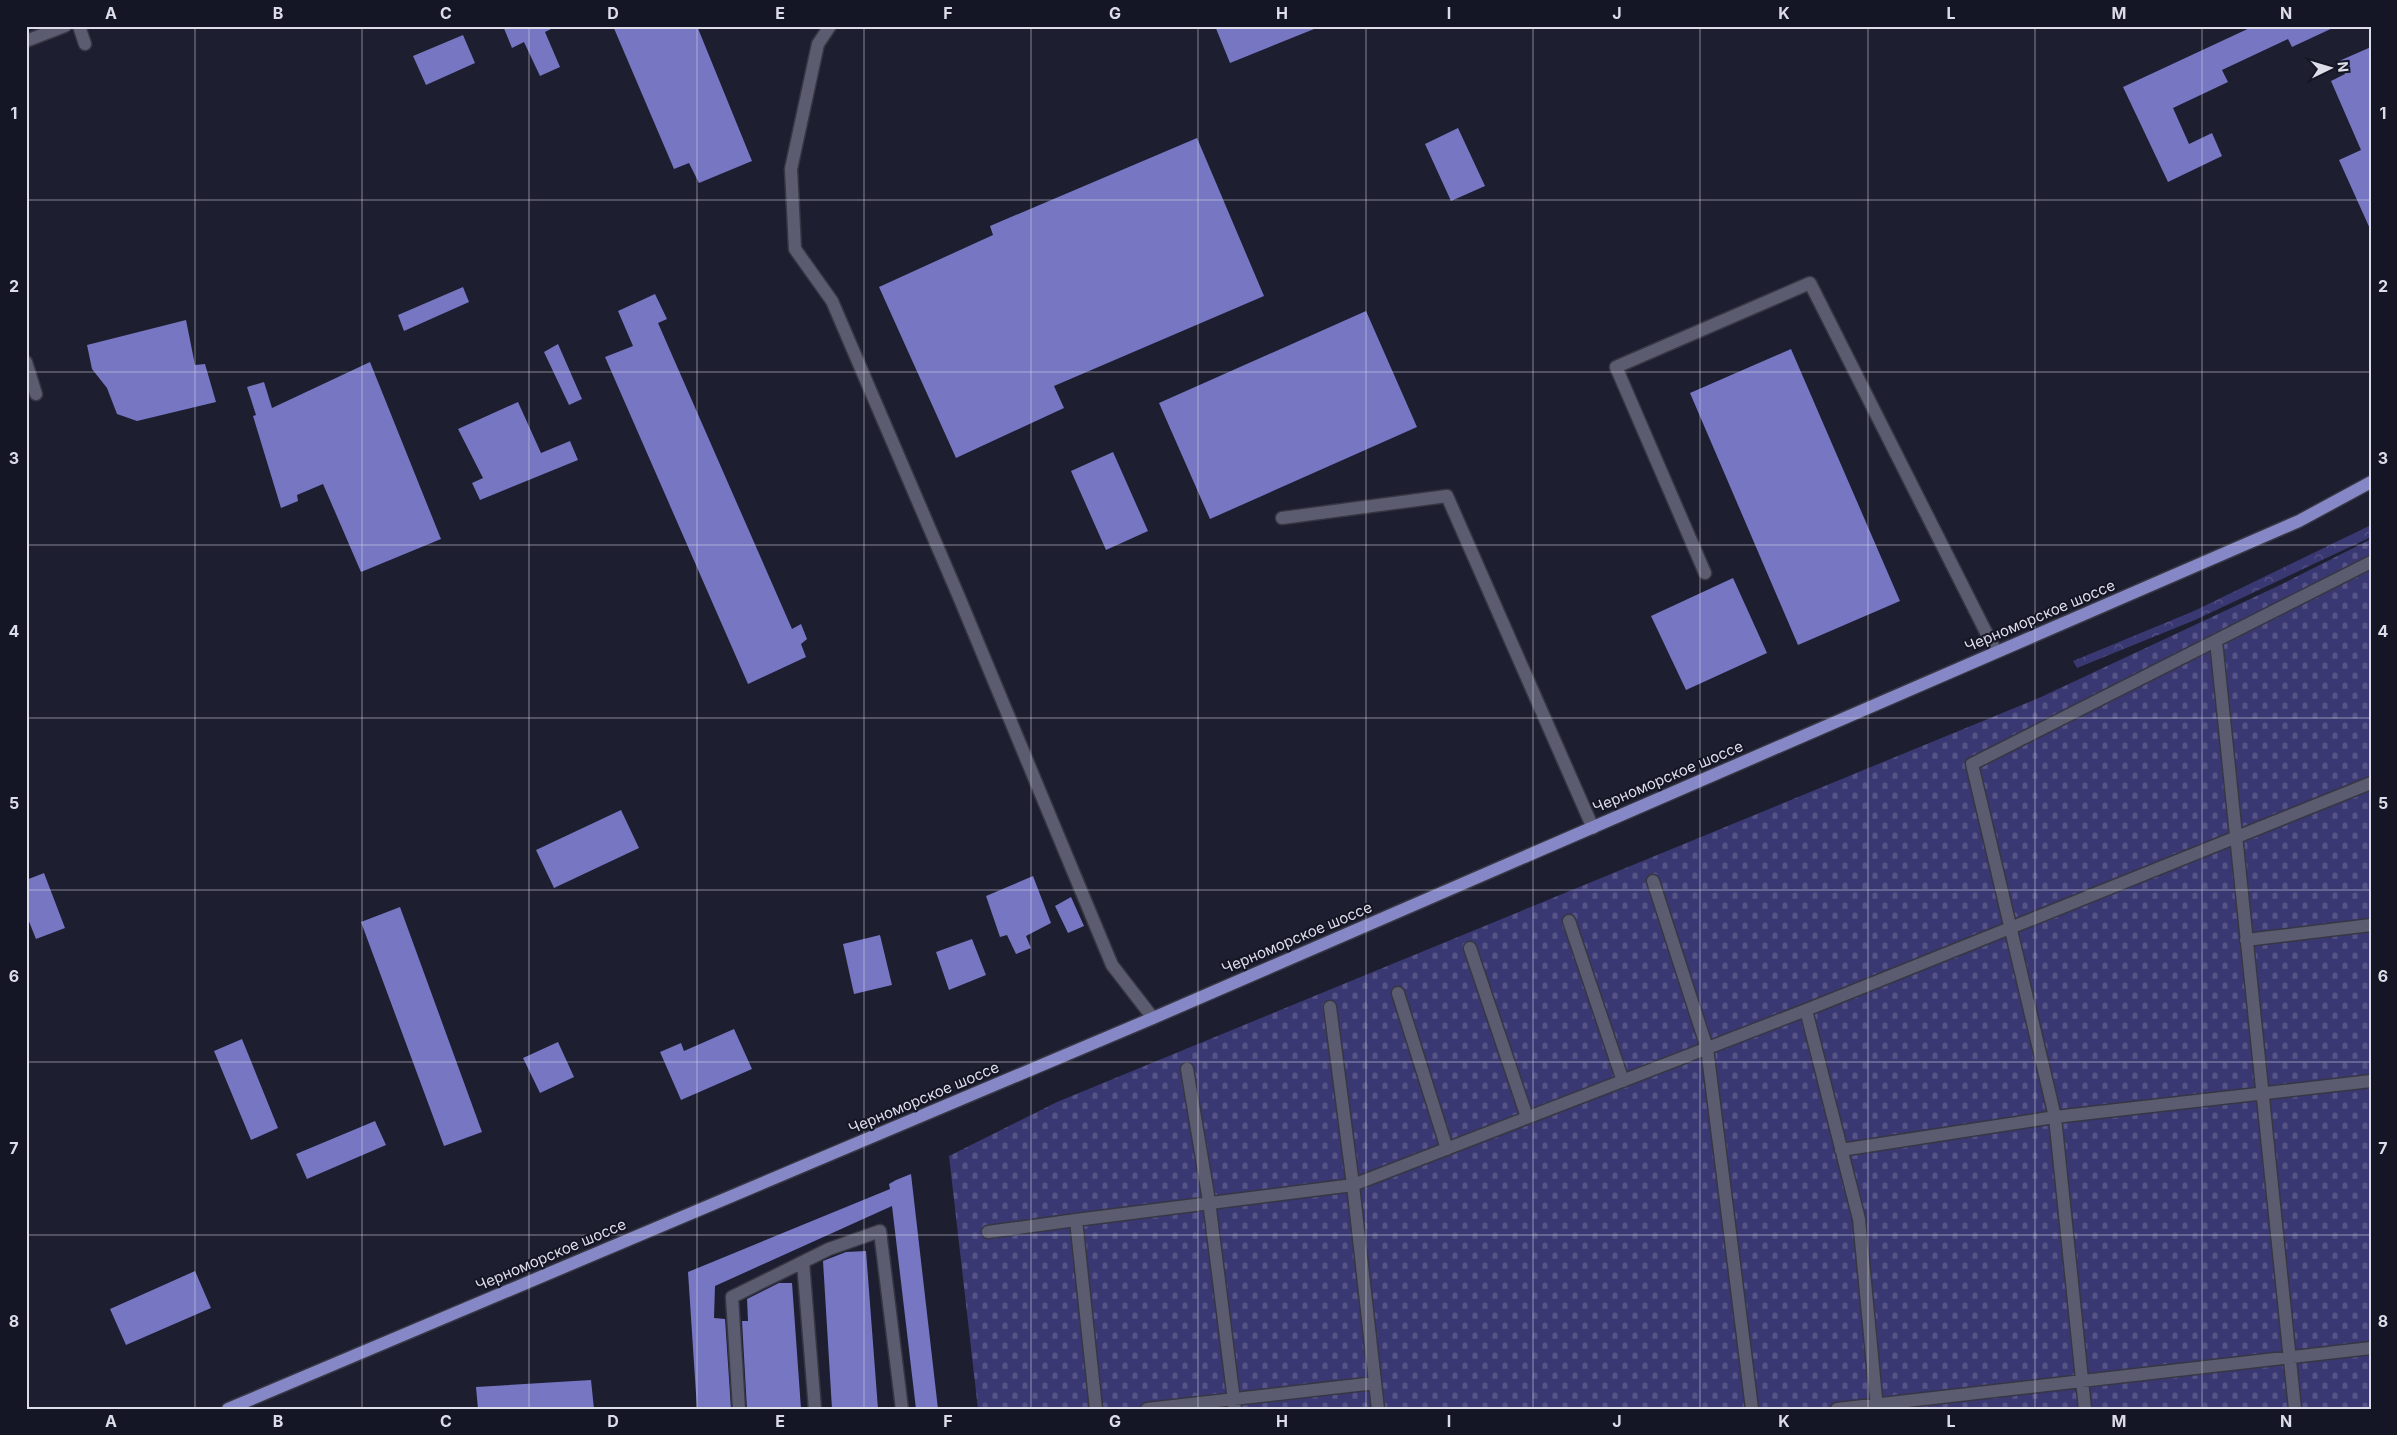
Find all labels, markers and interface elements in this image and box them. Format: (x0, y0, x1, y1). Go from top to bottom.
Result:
text: A (105, 3, 117, 23)
text: B (273, 3, 283, 23)
text: C (440, 3, 452, 23)
text: D (607, 3, 619, 23)
text: E (775, 3, 785, 23)
text: F (943, 3, 953, 23)
text: G (1109, 3, 1121, 23)
text: H (1276, 3, 1288, 23)
text: I (1447, 3, 1451, 23)
text: J (1612, 3, 1622, 23)
text: K (1778, 3, 1790, 23)
text: L (1946, 3, 1956, 23)
text: M (2112, 3, 2126, 23)
text: N (2280, 3, 2292, 23)
north arrow (2304, 42, 2354, 92)
text: N (2335, 61, 2352, 73)
text: 1 (11, 103, 17, 123)
text: 1 (2380, 103, 2386, 123)
text: 2 (9, 276, 19, 296)
text: 2 (2378, 276, 2388, 296)
text: 3 (9, 448, 19, 468)
text: 3 (2378, 448, 2388, 468)
street label: Черноморское шоссе (1962, 575, 2118, 656)
text: 4 (9, 621, 20, 641)
text: 4 (2378, 621, 2389, 641)
street label: Черноморское шоссе (1590, 736, 1746, 817)
text: 5 (9, 793, 19, 813)
text: 5 (2378, 793, 2388, 813)
street label: Черноморское шоссе (1219, 897, 1375, 978)
text: 6 (9, 966, 19, 986)
text: 6 (2378, 966, 2388, 986)
street label: Черноморское шоссе (846, 1057, 1002, 1138)
text: 7 (9, 1138, 19, 1158)
text: 7 (2378, 1138, 2388, 1158)
street label: Черноморское шоссе (473, 1214, 629, 1295)
text: 8 (9, 1311, 19, 1331)
text: 8 (2378, 1311, 2388, 1331)
text: A (105, 1411, 117, 1431)
text: B (273, 1411, 283, 1431)
text: C (440, 1411, 452, 1431)
text: D (607, 1411, 619, 1431)
text: E (775, 1411, 785, 1431)
text: F (943, 1411, 953, 1431)
text: G (1109, 1411, 1121, 1431)
text: H (1276, 1411, 1288, 1431)
text: I (1447, 1411, 1451, 1431)
text: J (1612, 1411, 1622, 1431)
text: K (1778, 1411, 1790, 1431)
text: L (1946, 1411, 1956, 1431)
text: M (2112, 1411, 2126, 1431)
text: N (2280, 1411, 2292, 1431)

